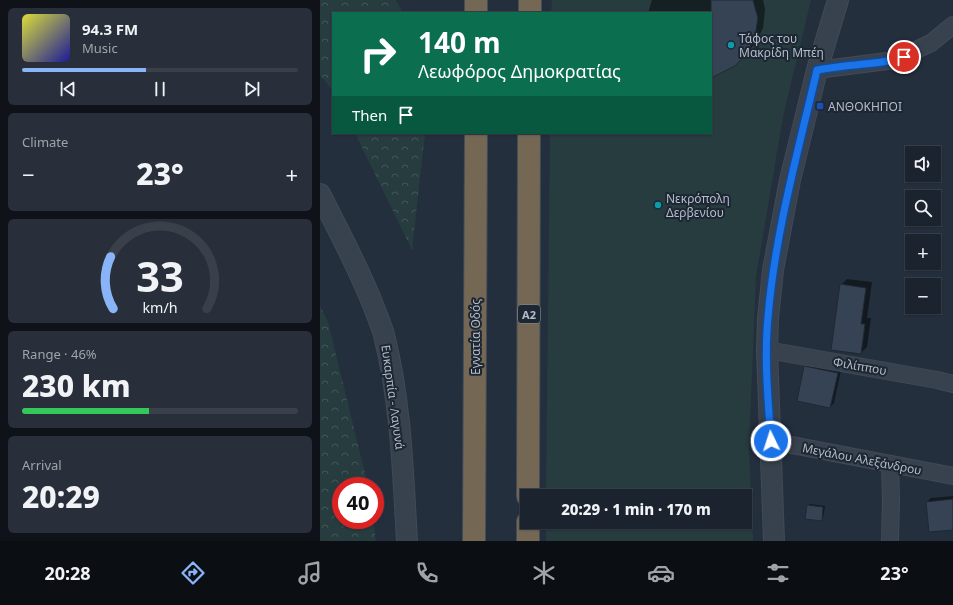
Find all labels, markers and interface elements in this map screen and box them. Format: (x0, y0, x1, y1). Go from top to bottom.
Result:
text: 94.3 FM (82, 19, 138, 39)
text: 140 m (418, 23, 501, 61)
icon: right (352, 28, 404, 80)
place label: Τάφος του Μακρίδη Μπέη (739, 30, 824, 61)
text: Music (82, 39, 118, 57)
marker: Τάφος του Μακρίδη Μπέη (726, 40, 736, 50)
pin (887, 40, 921, 74)
icon: arrive (893, 46, 915, 68)
text: Λεωφόρος Δημοκρατίας (418, 59, 621, 83)
icon: previous (57, 78, 79, 100)
icon: pause (149, 78, 171, 100)
icon: next (241, 78, 263, 100)
place label: ΑΝΘΟΚΗΠΟΙ (828, 98, 902, 115)
marker: ΑΝΘΟΚΗΠΟΙ (815, 101, 825, 111)
icon: arrive (395, 104, 417, 126)
text: Then (352, 105, 387, 125)
text: Climate (22, 133, 68, 151)
map controls (905, 146, 941, 314)
button: sound (905, 146, 941, 182)
text: 23° (136, 153, 184, 194)
text: − (22, 159, 35, 189)
text: + (285, 159, 298, 189)
place label: Νεκρόπολη Δερβενίου (666, 190, 730, 221)
button: search (905, 190, 941, 226)
marker: Νεκρόπολη Δερβενίου (653, 200, 663, 210)
button: + (905, 234, 941, 270)
text: 33 (136, 247, 184, 303)
button: − (905, 278, 941, 314)
text: km/h (142, 297, 178, 316)
street label: Εγνατία Οδός (467, 299, 484, 375)
road number: Α2 (518, 305, 540, 323)
street label: Ευκαρπία - Λαγυνά (377, 344, 409, 451)
text: Range · 46% (22, 345, 97, 363)
street label: Φιλίππου (832, 353, 888, 379)
text: 230 km (22, 365, 131, 406)
position arrow (750, 420, 792, 462)
street label: Μεγάλου Αλεξάνδρου (801, 439, 923, 479)
text: Arrival (22, 456, 62, 474)
text: 20:29 (22, 476, 100, 517)
speed limit sign: 40 (332, 477, 384, 529)
text: 20:29 · 1 min · 170 m (561, 499, 711, 519)
icon: directions (179, 559, 207, 587)
icon: music (296, 559, 324, 587)
icon: phone (413, 559, 441, 587)
icon: climate (530, 559, 558, 587)
icon: car (647, 559, 675, 587)
icon: filters (764, 559, 792, 587)
text: 20:28 (44, 561, 91, 585)
text: 23° (880, 561, 909, 585)

